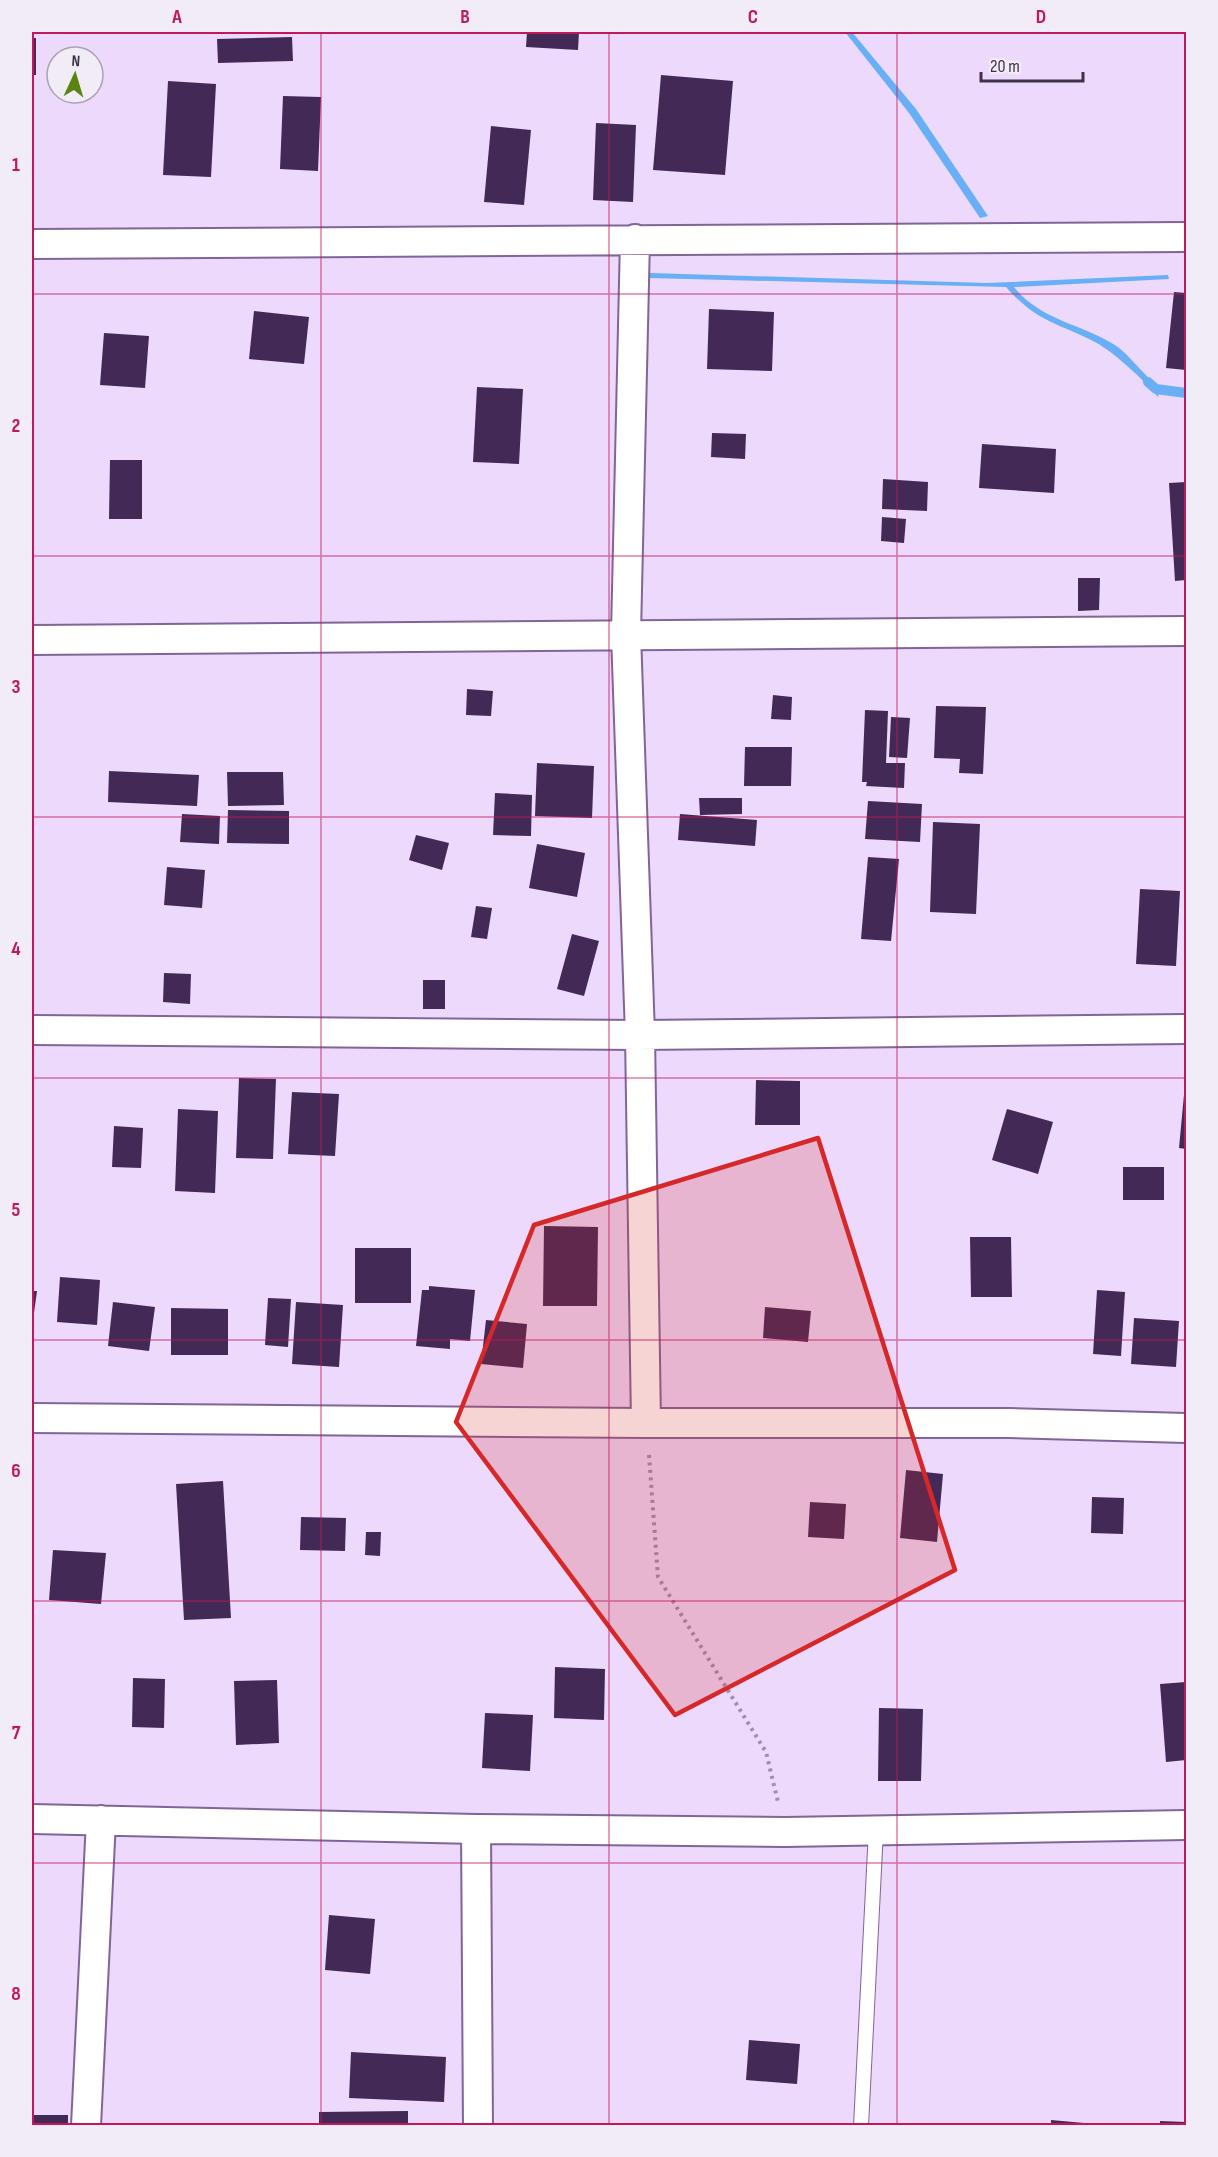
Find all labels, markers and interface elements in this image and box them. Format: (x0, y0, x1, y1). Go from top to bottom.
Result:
text: A (171, 5, 182, 29)
text: B (460, 5, 470, 29)
text: C (748, 5, 758, 29)
text: D (1036, 5, 1046, 29)
north arrow (45, 45, 105, 105)
scale bar (981, 45, 1083, 83)
text: N (71, 52, 81, 71)
text: 20 m (990, 56, 1020, 77)
text: 1 (12, 153, 20, 177)
text: 2 (12, 414, 20, 438)
text: 3 (12, 675, 21, 699)
text: 4 (11, 937, 21, 961)
text: 5 (12, 1198, 21, 1222)
text: 6 (11, 1459, 21, 1483)
text: 7 (12, 1721, 21, 1745)
text: 8 (11, 1982, 21, 2006)

